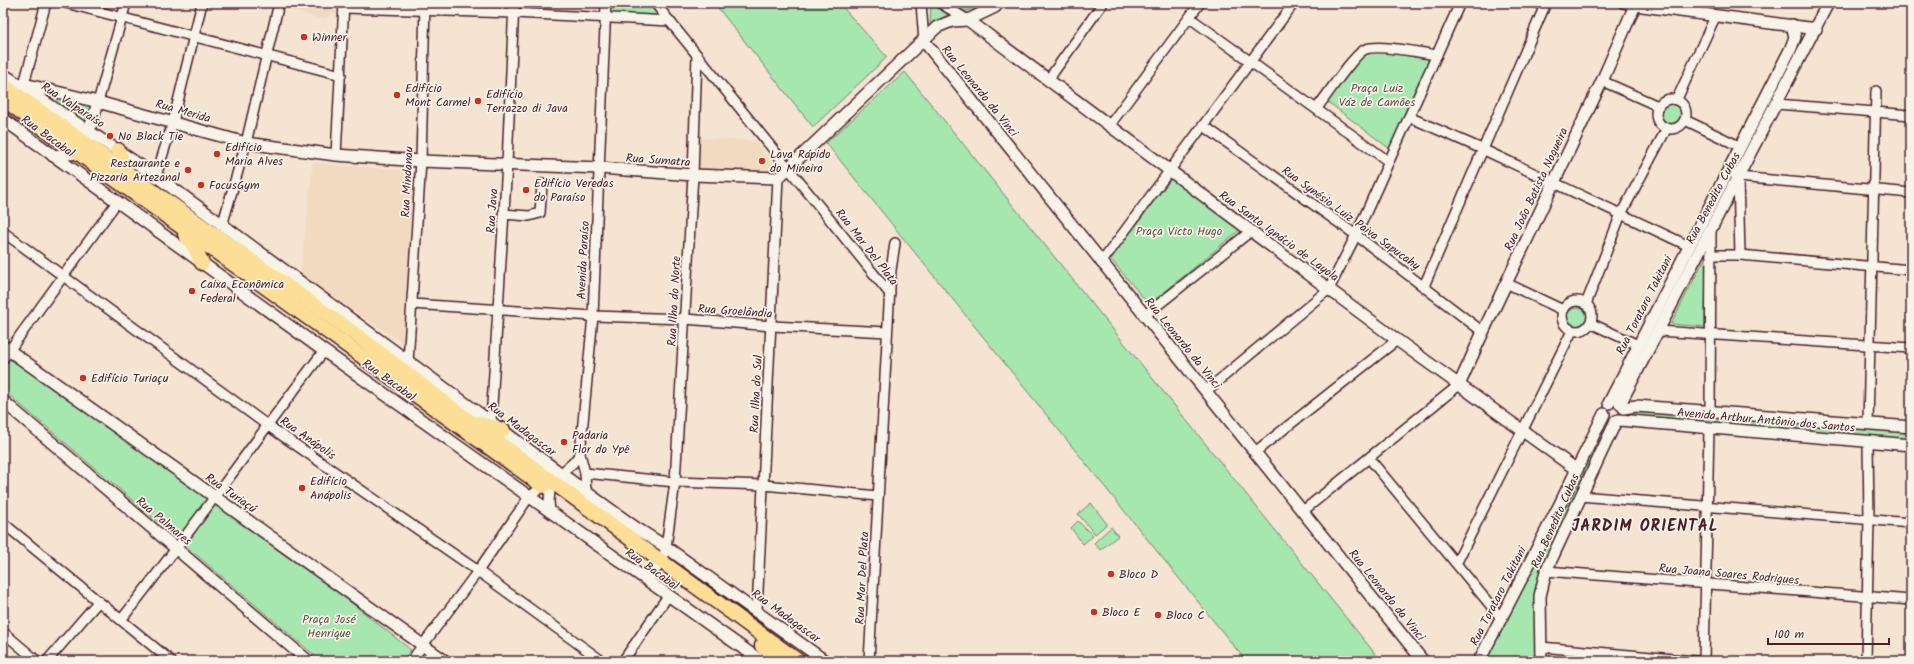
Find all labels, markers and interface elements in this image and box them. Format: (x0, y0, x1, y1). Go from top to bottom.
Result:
place label: Winner (312, 28, 347, 47)
marker: Winner (299, 32, 309, 42)
street label: Rua Leonardo da Vinci (937, 41, 1023, 142)
street label: Rua Valparaíso (37, 78, 108, 133)
place label: Edifício Mont Carmel (405, 79, 470, 112)
park label: Praça Luiz Váz de Camões (1339, 79, 1415, 112)
place label: Edifício Terrazzo di Java (486, 85, 568, 118)
marker: Edifício Mont Carmel (392, 90, 402, 100)
street label: Rua Merida (153, 95, 213, 129)
marker: Edifício Terrazzo di Java (473, 96, 483, 106)
street label: Rua Bacabal (17, 110, 79, 162)
street label: Rua João Batista Nogueira (1500, 124, 1574, 254)
place label: No Black Tie (118, 127, 184, 146)
marker: No Black Tie (105, 131, 115, 141)
place label: Edifício Maria Alves (225, 138, 283, 171)
place label: Lava Rápido do Mineiro (770, 145, 830, 178)
street label: Rua Mindanau (396, 146, 419, 218)
marker: Edifício Maria Alves (212, 149, 222, 159)
street label: Rua Sumatra (625, 149, 691, 172)
street label: Rua Benedito Cubas (1681, 149, 1746, 248)
place label: Restaurante e Pizzaria Artezanal (90, 154, 181, 187)
marker: Lava Rápido do Mineiro (757, 156, 767, 166)
street label: Rua Synésio Luiz Paiva Sapucahy (1277, 162, 1424, 276)
marker: Restaurante e Pizzaria Artezanal (183, 165, 193, 175)
place label: Edifício Veredas do Paraíso (534, 174, 614, 207)
place label: FocusGym (209, 176, 260, 195)
marker: FocusGym (196, 180, 206, 190)
marker: Edifício Veredas do Paraíso (521, 185, 531, 195)
street label: Rua Santo Ignácio de Layola (1215, 186, 1343, 287)
street label: Rua Java (481, 187, 504, 234)
street label: Rua Mar Del Plata (830, 205, 903, 290)
street label: Avenida Paraíso (572, 220, 595, 300)
park label: Praça Victo Hugo (1136, 222, 1222, 241)
street label: Rua Torataro Takitani (1611, 251, 1678, 358)
street label: Rua Ilha do Norte (663, 255, 686, 347)
place label: Caixa Econômica Federal (200, 275, 285, 308)
marker: Caixa Econômica Federal (187, 286, 197, 296)
street label: Rua Leonardo da Vinci (1140, 293, 1226, 394)
street label: Rua Groelândia (697, 299, 773, 324)
street label: Rua Bacabal (358, 354, 420, 406)
street label: Rua Ilha do Sul (745, 354, 768, 434)
place label: Edifício Turiaçu (91, 369, 169, 388)
marker: Edifício Turiaçu (78, 373, 88, 383)
street label: Rua Madagascar (484, 397, 561, 462)
street label: Avenida Arthur Antônio dos Santos (1676, 403, 1856, 438)
street label: Rua Anápolis (276, 412, 340, 465)
place label: Padaria Flor do Ypê (572, 426, 630, 459)
marker: Padaria Flor do Ypê (559, 437, 569, 447)
street label: Rua Turiaçú (201, 469, 261, 518)
street label: Rua Benedito Cubas (1526, 471, 1585, 572)
place label: Edifício Anápolis (310, 472, 351, 505)
marker: Edifício Anápolis (297, 483, 307, 493)
street label: Rua Palmares (132, 492, 196, 551)
district label: JARDIM ORIENTAL (1571, 514, 1719, 539)
street label: Rua Mar Del Plata (851, 531, 874, 625)
street label: Rua Torataro Takitani (1465, 542, 1532, 649)
street label: Rua Bacabal (621, 543, 683, 595)
street label: Rua Leonardo da Vinci (1344, 545, 1430, 646)
street label: Rua Joana Soares Rodrigues (1658, 559, 1800, 590)
place label: Bloco D (1119, 565, 1159, 584)
marker: Bloco D (1106, 569, 1116, 579)
street label: Rua Madagascar (747, 585, 825, 649)
place label: Bloco E (1102, 603, 1142, 622)
place label: Bloco C (1166, 606, 1205, 625)
marker: Bloco E (1089, 607, 1099, 617)
park label: Praça José Henrique (302, 610, 356, 643)
marker: Bloco C (1153, 610, 1163, 620)
scale bar (1768, 620, 1889, 646)
text: 100 m (1774, 625, 1805, 644)

